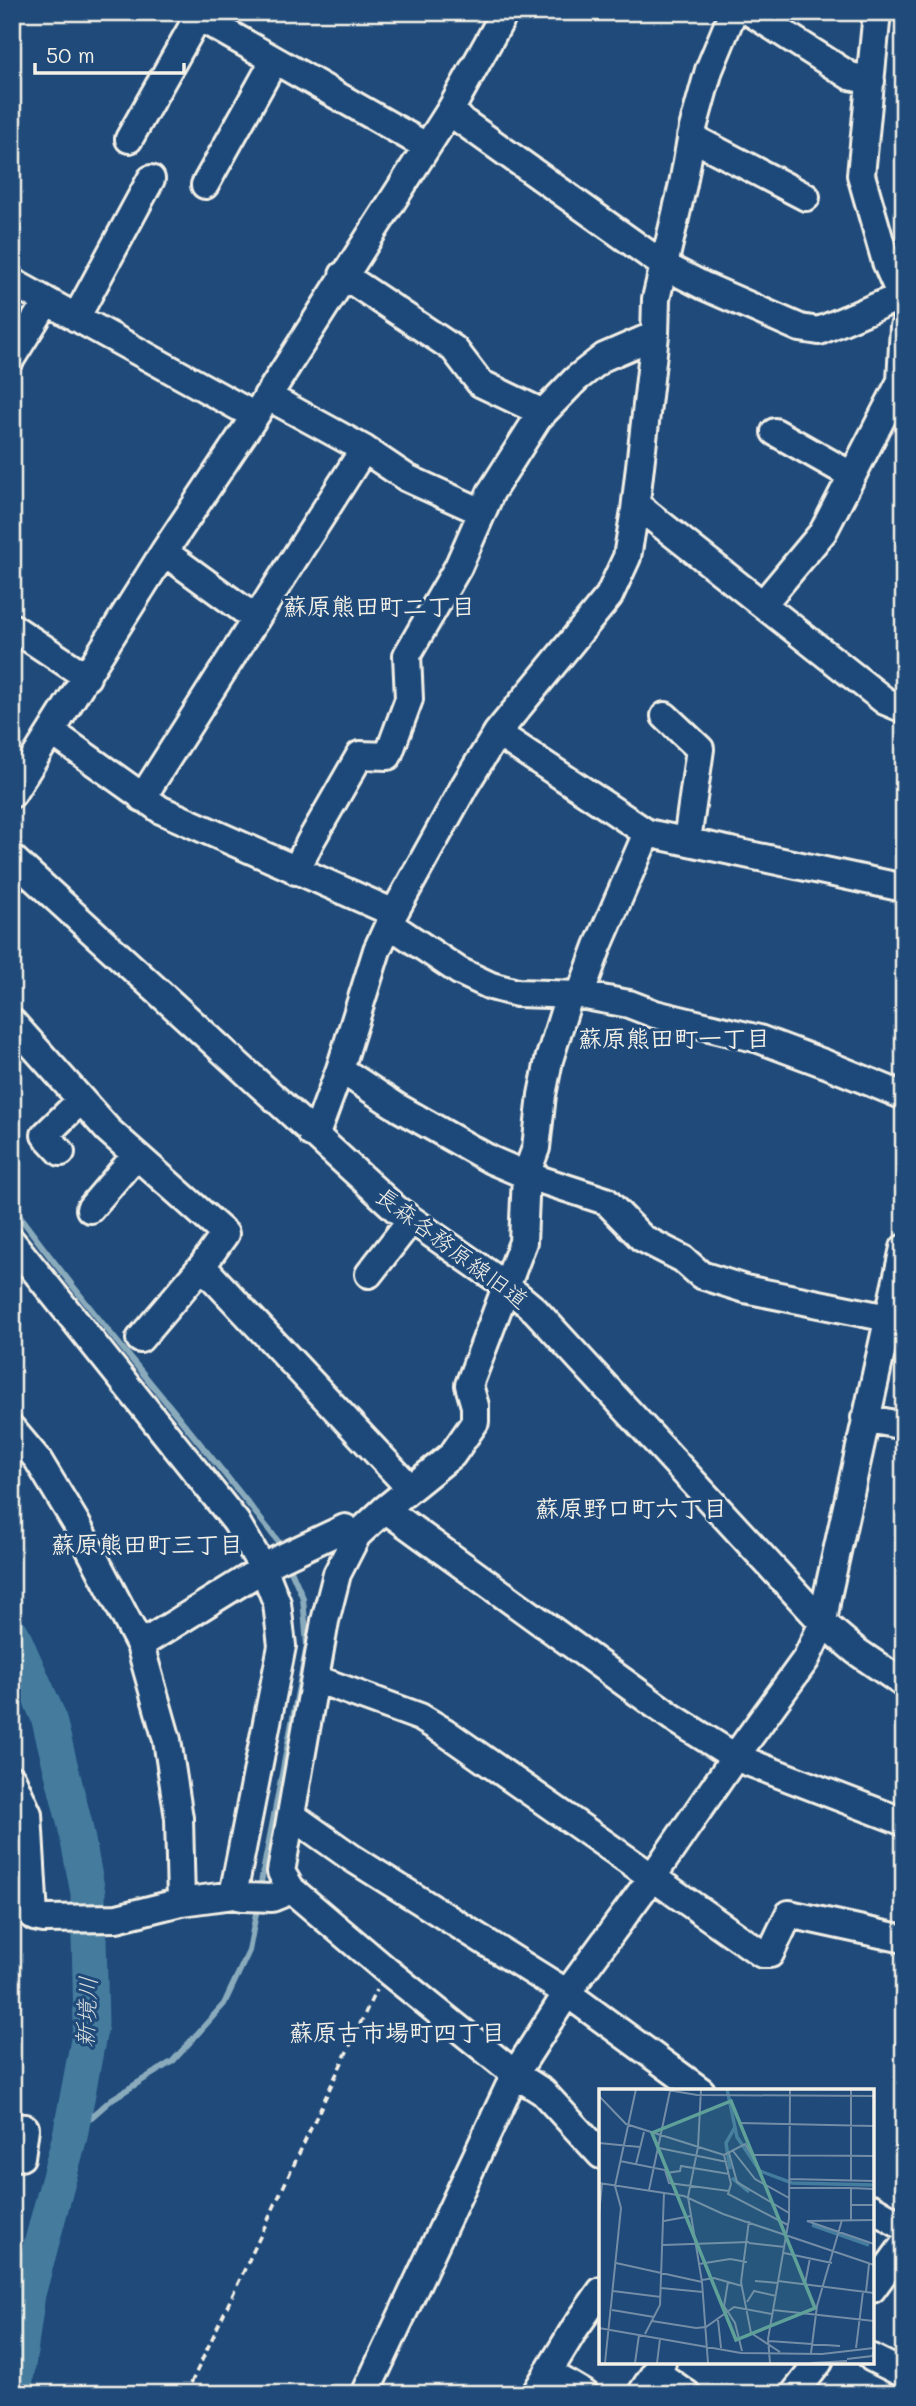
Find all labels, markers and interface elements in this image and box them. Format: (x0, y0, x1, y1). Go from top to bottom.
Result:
scale bar (35, 32, 184, 76)
text: 50 m (46, 41, 95, 68)
district label: 蘇原熊田町二丁目 (283, 590, 475, 621)
district label: 蘇原熊田町一丁目 (578, 1022, 770, 1053)
street label: 長森各務原線旧道 (370, 1180, 535, 1315)
district label: 蘇原野口町六丁目 (535, 1492, 727, 1523)
district label: 蘇原熊田町三丁目 (51, 1528, 243, 1559)
water label: 新境川 (68, 1975, 103, 2049)
district label: 蘇原古市場町四丁目 (289, 2016, 505, 2047)
inset map (599, 2089, 874, 2364)

